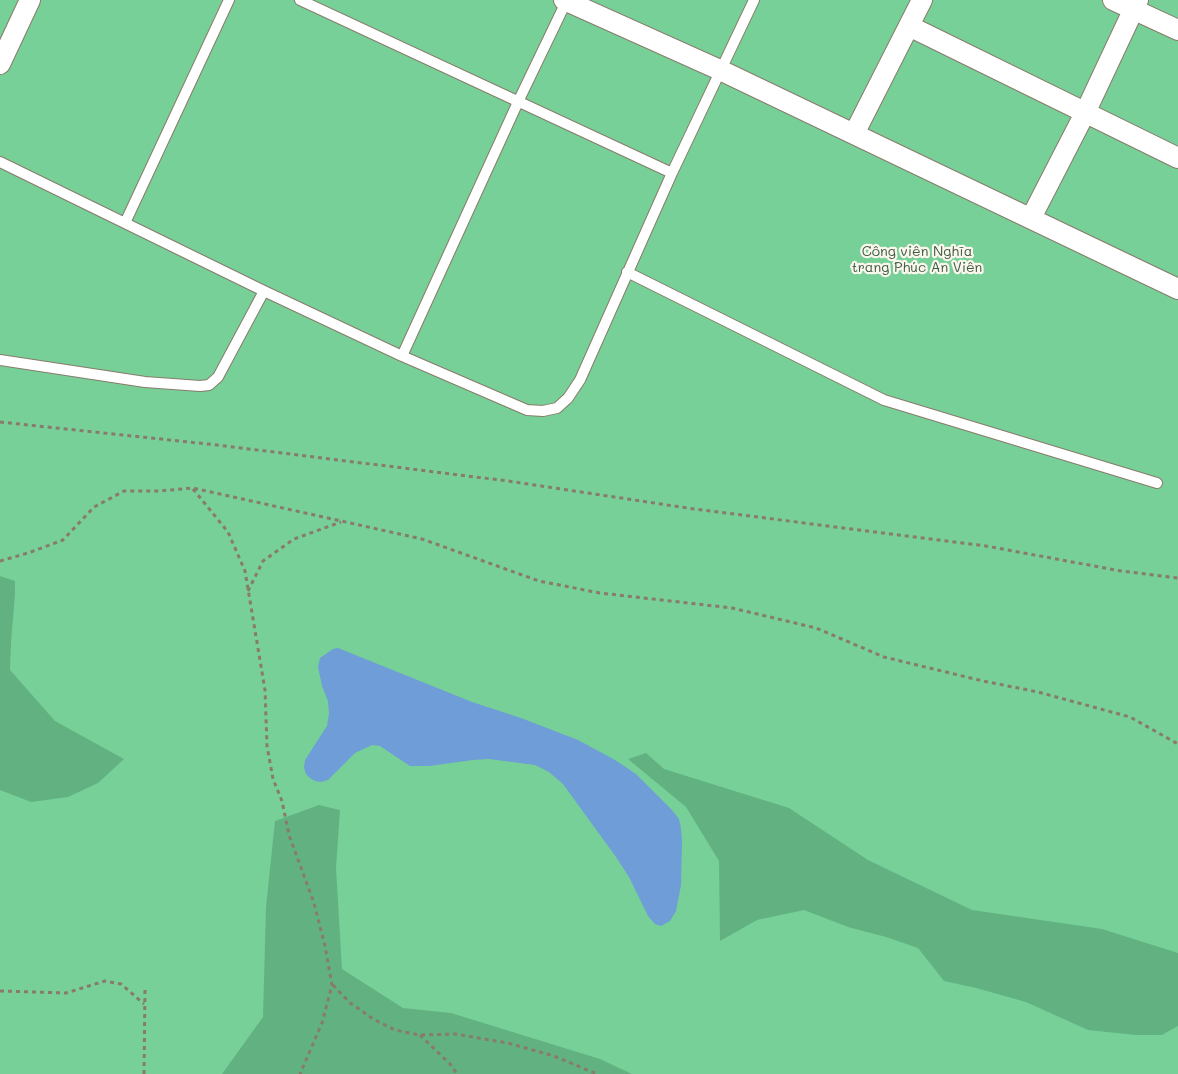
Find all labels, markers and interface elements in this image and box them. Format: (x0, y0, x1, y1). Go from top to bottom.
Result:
park label: Công viên Nghĩa trang Phúc An Viên (852, 244, 982, 276)

